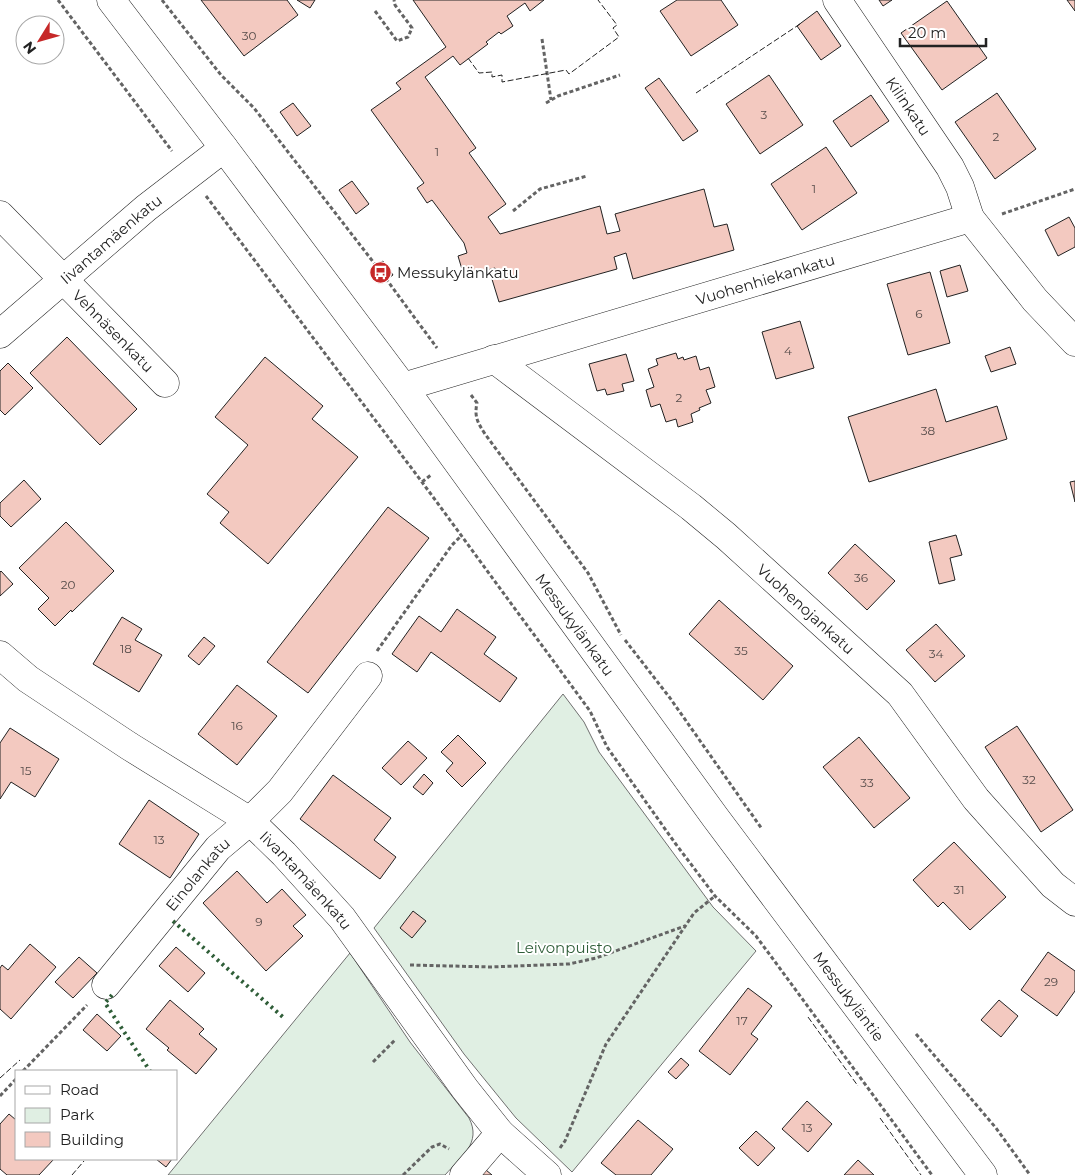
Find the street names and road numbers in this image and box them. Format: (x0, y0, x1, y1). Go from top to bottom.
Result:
street label: Kilinkatu (882, 73, 935, 139)
street label: Iivantamäenkatu (56, 190, 165, 288)
street label: Vuohenhiekankatu (694, 249, 837, 309)
street label: Vehnäsenkatu (69, 285, 158, 376)
street label: Vuohenojankatu (753, 560, 859, 658)
street label: Messukylänkatu (532, 569, 619, 679)
street label: Iivantamäenkatu (256, 826, 357, 933)
street label: Einolankatu (161, 833, 234, 915)
street label: Messukyläntie (809, 948, 889, 1045)

